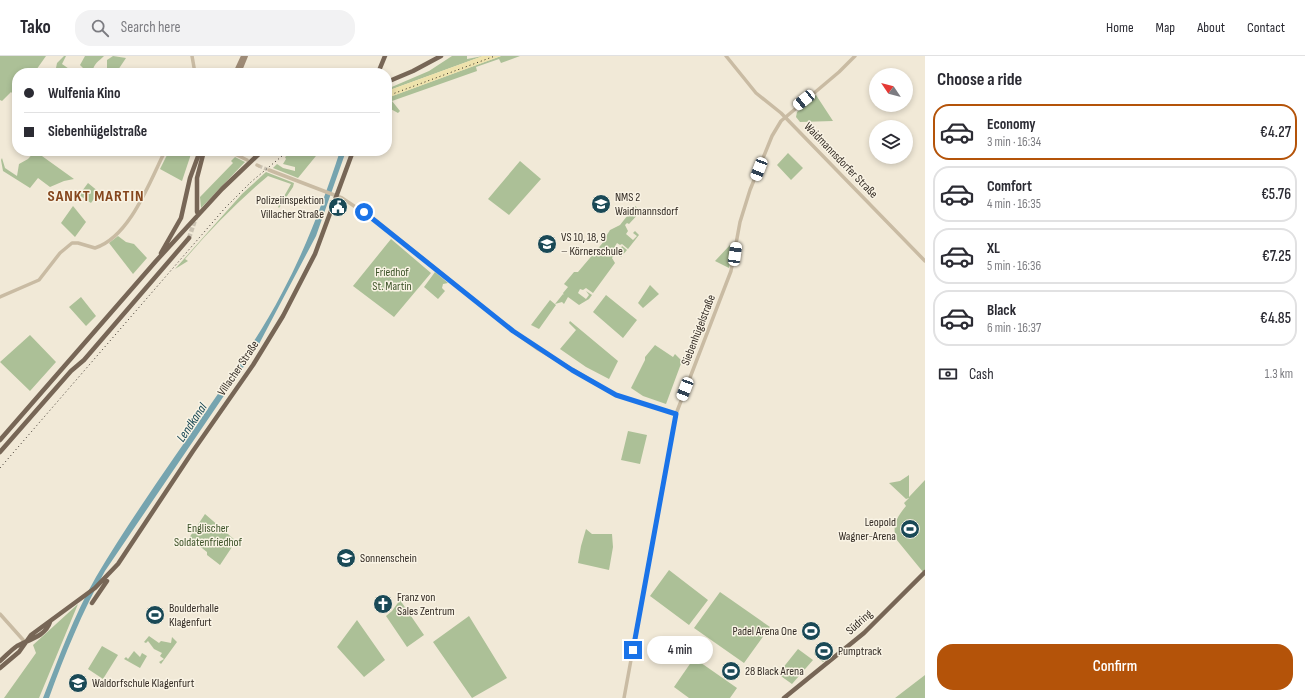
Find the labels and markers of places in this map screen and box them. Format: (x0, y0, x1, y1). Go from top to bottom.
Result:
place label: NMS 2 Waidmannsdorf (615, 190, 679, 219)
place label: Polizeiinspektion Villacher Straße (256, 193, 324, 222)
school or university icon: NMS 2 Waidmannsdorf (590, 193, 612, 215)
public building icon: Polizeiinspektion Villacher Straße (327, 196, 349, 218)
place label: VS 10, 18, 9 – Körnerschule (561, 230, 623, 259)
school or university icon: VS 10, 18, 9 – Körnerschule (536, 233, 558, 255)
place label: Leopold Wagner-Arena (838, 515, 896, 544)
sports icon: Leopold Wagner-Arena (899, 518, 921, 540)
school or university icon: Sonnenschein (335, 547, 357, 569)
place label: Sonnenschein (360, 551, 417, 566)
place label: Franz von Sales Zentrum (397, 590, 455, 619)
church icon: Franz von Sales Zentrum (372, 593, 394, 615)
place label: Boulderhalle Klagenfurt (169, 601, 219, 630)
sports icon: Boulderhalle Klagenfurt (144, 604, 166, 626)
sports icon: Padel Arena One (800, 620, 822, 642)
place label: Padel Arena One (733, 624, 797, 639)
sports icon: Pumptrack (813, 640, 835, 662)
place label: Pumptrack (838, 644, 882, 659)
sports icon: 28 Black Arena (720, 660, 742, 682)
place label: 28 Black Arena (745, 664, 804, 679)
school or university icon: Waldorfschule Klagenfurt (67, 672, 89, 694)
place label: Waldorfschule Klagenfurt (92, 676, 195, 691)

